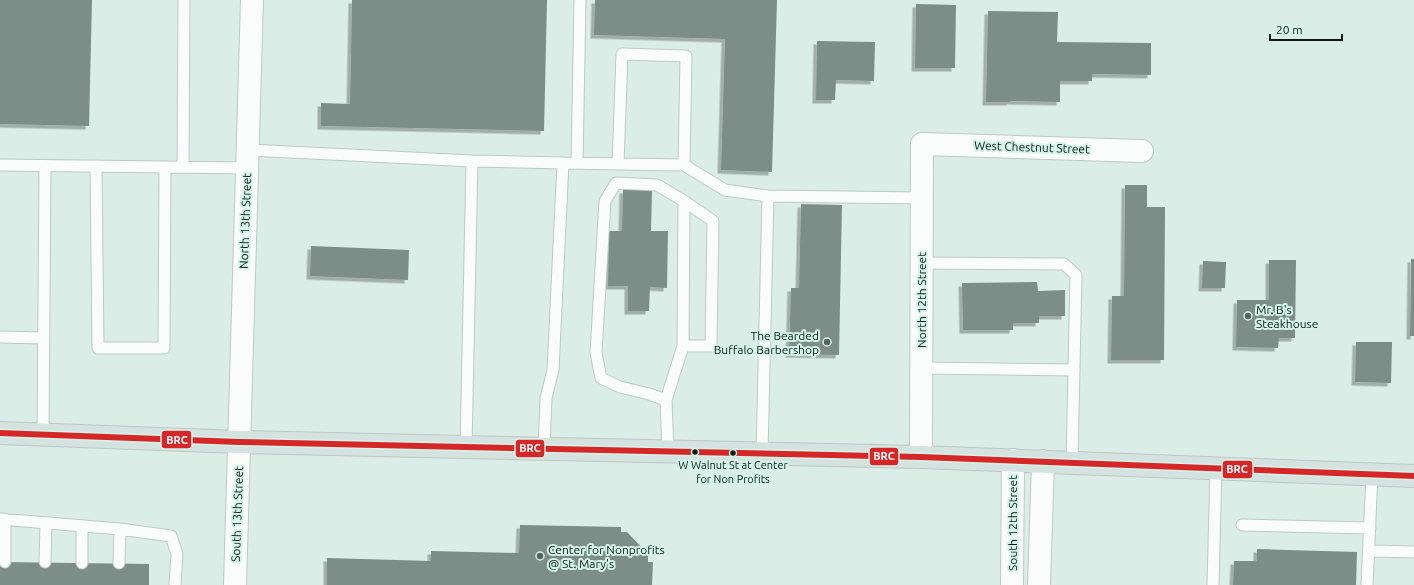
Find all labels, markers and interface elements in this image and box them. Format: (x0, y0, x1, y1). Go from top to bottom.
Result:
scale bar (1270, 16, 1342, 42)
text: 20 m (1276, 23, 1303, 36)
street label: West Chestnut Street (974, 138, 1090, 156)
street label: North 13th Street (237, 173, 253, 269)
street label: North 12th Street (915, 252, 928, 348)
place label: Mr. B's Steakhouse (1256, 303, 1318, 330)
marker: Mr. B's Steakhouse (1243, 311, 1253, 321)
place label: The Bearded Buffalo Barbershop (714, 329, 819, 356)
marker: The Bearded Buffalo Barbershop (822, 337, 832, 347)
line badge: BRC (161, 430, 192, 449)
text: BRC (166, 434, 188, 446)
line badge: BRC (515, 439, 545, 458)
text: BRC (519, 442, 541, 454)
unlabelled marker (690, 447, 700, 457)
line badge: BRC (869, 447, 899, 466)
marker: W Walnut St at Center for Non Profits (728, 448, 738, 458)
text: BRC (873, 450, 895, 462)
place label: W Walnut St at Center for Non Profits (678, 459, 788, 485)
line badge: BRC (1222, 460, 1253, 479)
text: BRC (1226, 463, 1248, 475)
street label: South 13th Street (229, 466, 245, 562)
street label: South 12th Street (1006, 475, 1019, 571)
place label: Center for Nonprofits @ St. Mary's (548, 543, 665, 570)
marker: Center for Nonprofits @ St. Mary's (535, 551, 545, 561)

